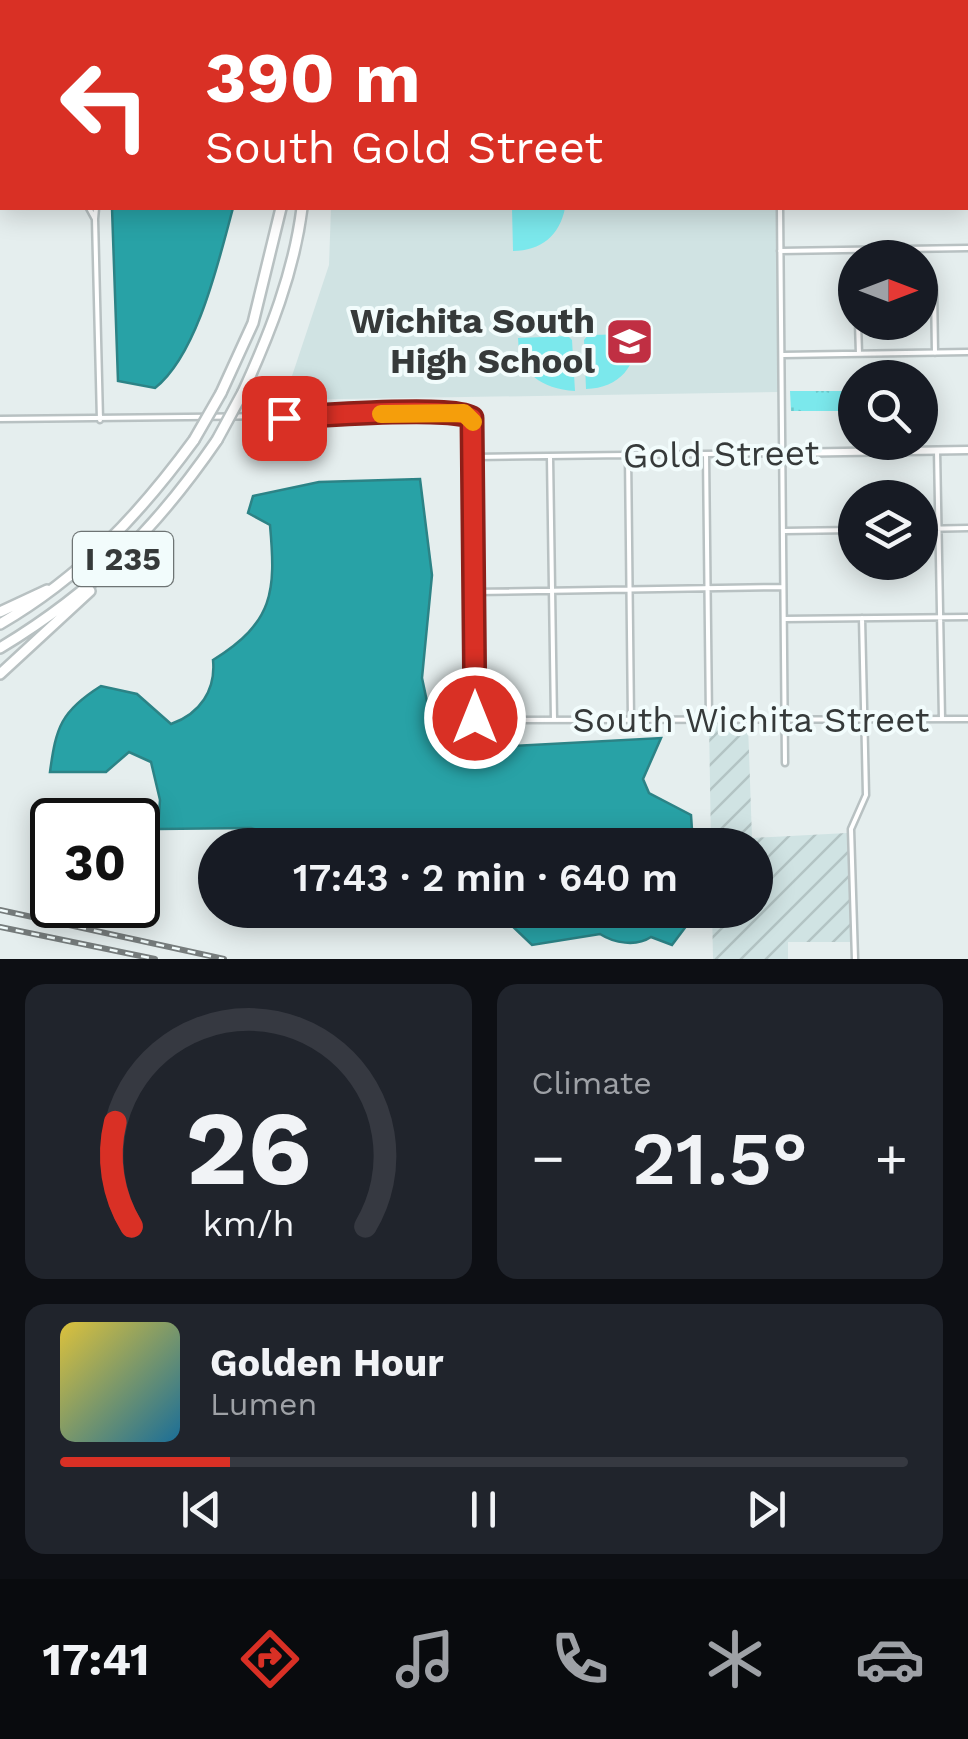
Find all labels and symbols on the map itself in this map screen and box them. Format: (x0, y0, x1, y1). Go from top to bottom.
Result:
north arrow (838, 240, 938, 340)
place label: Wichita South High School (350, 300, 596, 382)
school or university icon: Wichita South High School (604, 315, 656, 367)
pin (242, 376, 327, 461)
street label: Gold Street (623, 431, 820, 477)
road number: I 235 (73, 532, 173, 586)
position arrow (423, 666, 527, 770)
street label: South Wichita Street (573, 699, 930, 741)
speed limit sign: 30 (30, 798, 160, 928)

